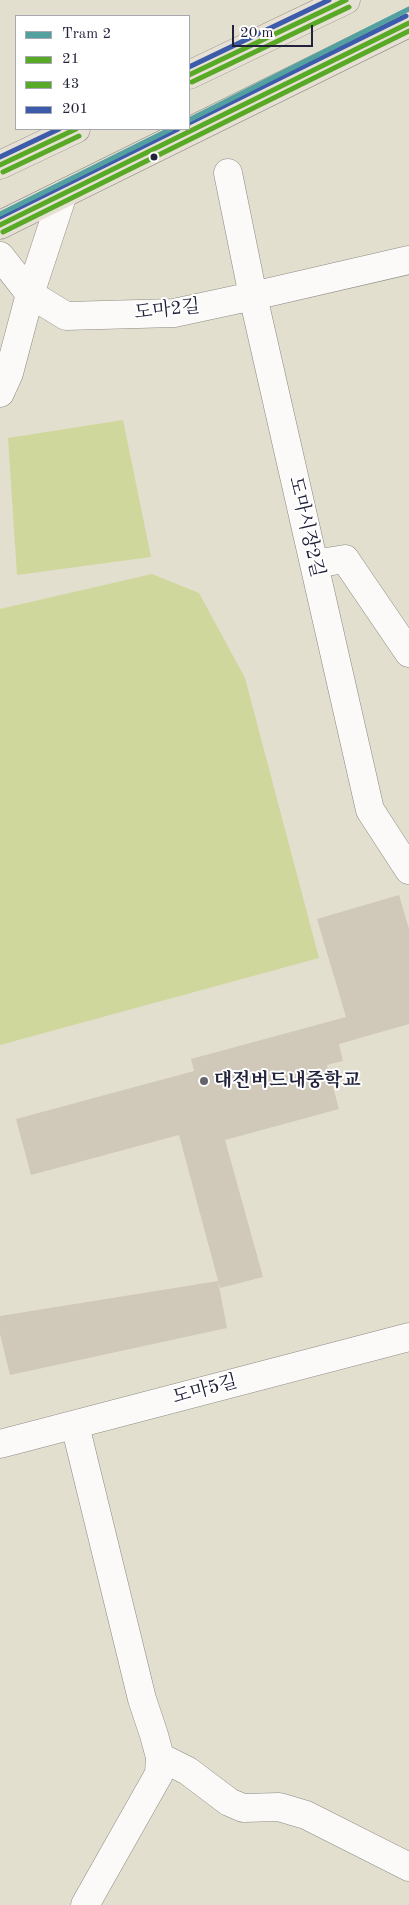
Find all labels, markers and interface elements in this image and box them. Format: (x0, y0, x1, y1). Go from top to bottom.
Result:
legend (15, 15, 190, 130)
scale bar (234, 15, 315, 47)
text: 20 m (240, 26, 274, 41)
text: Tram 2 (62, 27, 111, 42)
text: 21 (62, 52, 79, 67)
text: 43 (62, 77, 79, 92)
text: 201 (62, 102, 88, 117)
unlabelled marker (149, 152, 159, 162)
street label: 도마2길 (133, 295, 201, 325)
street label: 도마시장2길 (283, 474, 329, 580)
place label: 대전버드내중학교 (214, 1070, 361, 1092)
marker: 대전버드내중학교 (198, 1075, 210, 1087)
street label: 도마5길 (170, 1370, 240, 1410)

